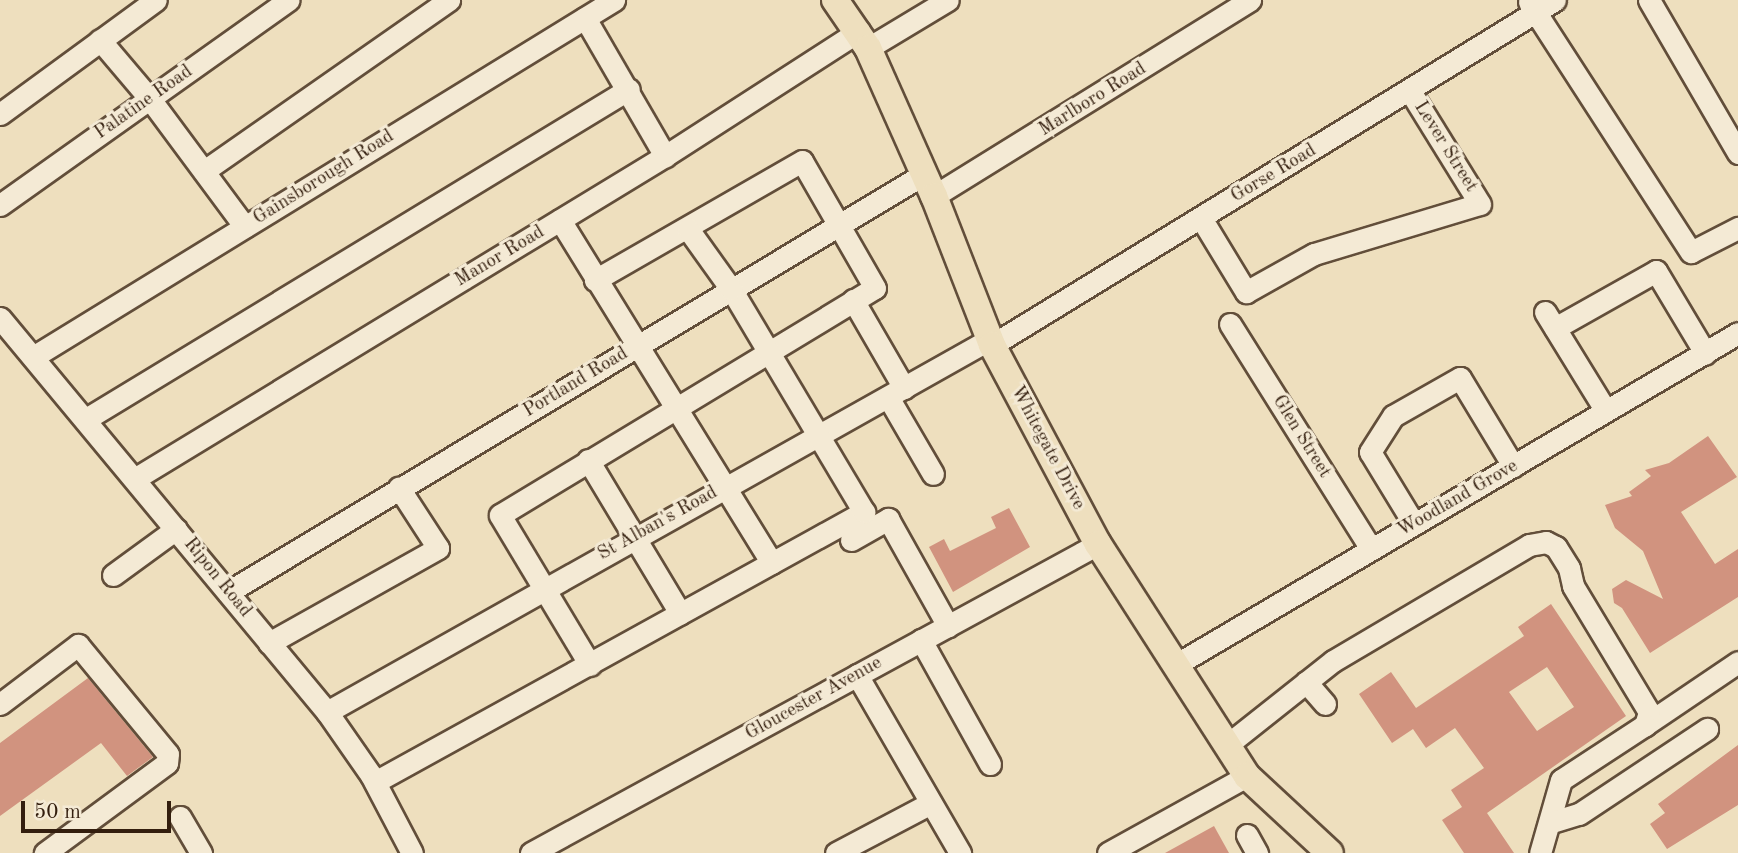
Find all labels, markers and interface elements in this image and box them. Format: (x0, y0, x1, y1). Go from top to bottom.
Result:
street label: Marlboro Road (1035, 58, 1151, 142)
street label: Palatine Road (91, 61, 197, 145)
street label: Lever Street (1408, 97, 1482, 197)
street label: Gainsborough Road (249, 126, 399, 230)
street label: Gorse Road (1227, 140, 1321, 208)
street label: Manor Road (451, 221, 549, 293)
street label: Portland Road (519, 343, 633, 423)
street label: Whitegate Drive (1005, 382, 1089, 514)
street label: Glen Street (1267, 391, 1335, 483)
street label: Woodland Grove (1394, 455, 1522, 543)
street label: St Alban's Road (594, 482, 722, 566)
street label: Ripon Road (178, 534, 256, 622)
street label: Gloucester Avenue (742, 652, 886, 746)
scale bar (24, 786, 175, 830)
text: 50 m (34, 802, 81, 823)

